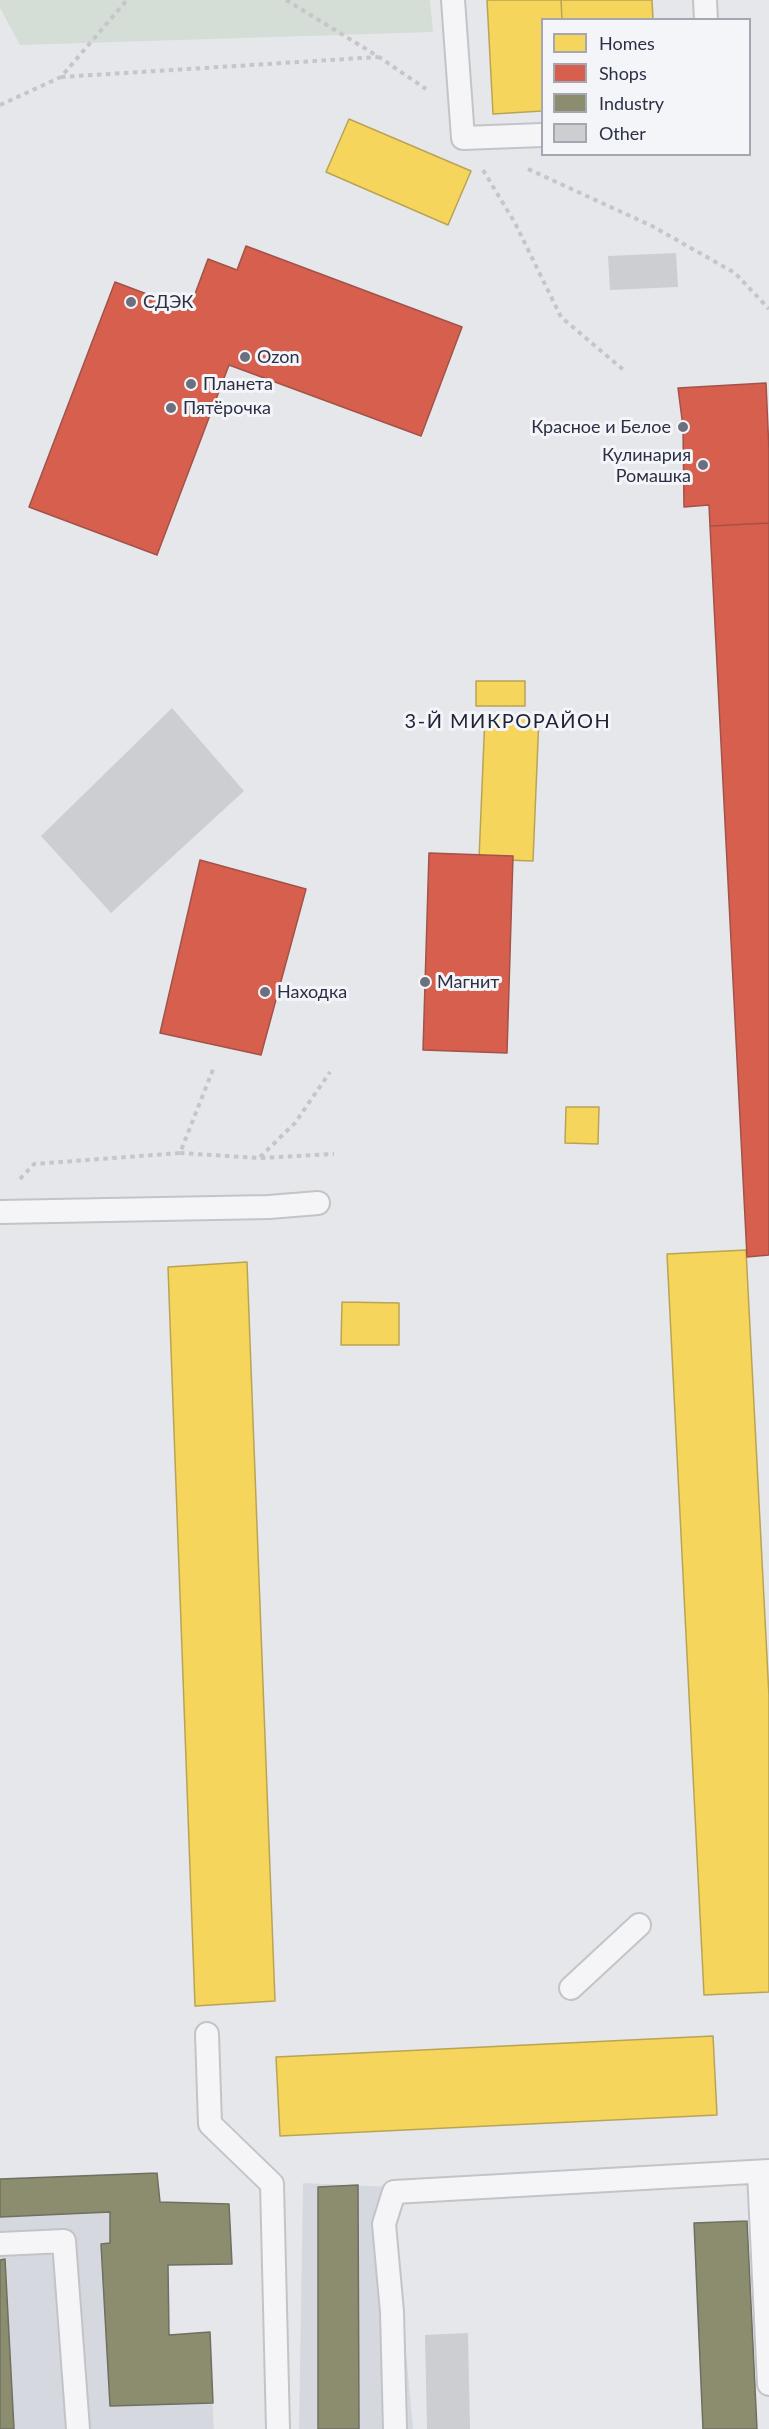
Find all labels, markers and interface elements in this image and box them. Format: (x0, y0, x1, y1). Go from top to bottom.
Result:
legend (541, 18, 751, 156)
text: Homes (599, 32, 655, 54)
text: Shops (599, 62, 647, 84)
text: Industry (599, 92, 664, 114)
text: Other (599, 122, 646, 144)
place label: СДЭК (143, 291, 193, 313)
marker: СДЭК (124, 295, 138, 309)
place label: Ozon (257, 346, 299, 368)
marker: Ozon (238, 350, 252, 364)
place label: Планета (203, 373, 273, 395)
marker: Планета (184, 377, 198, 391)
place label: Пятёрочка (183, 397, 271, 419)
marker: Пятёрочка (164, 401, 178, 415)
place label: Красное и Белое (531, 416, 671, 438)
marker: Красное и Белое (676, 420, 690, 434)
place label: Кулинария Ромашка (602, 444, 691, 486)
marker: Кулинария Ромашка (696, 458, 710, 472)
district label: 3-Й МИКРОРАЙОН (405, 710, 611, 734)
place label: Магнит (437, 971, 499, 993)
marker: Магнит (418, 975, 432, 989)
place label: Находка (277, 981, 347, 1003)
marker: Находка (258, 985, 272, 999)

